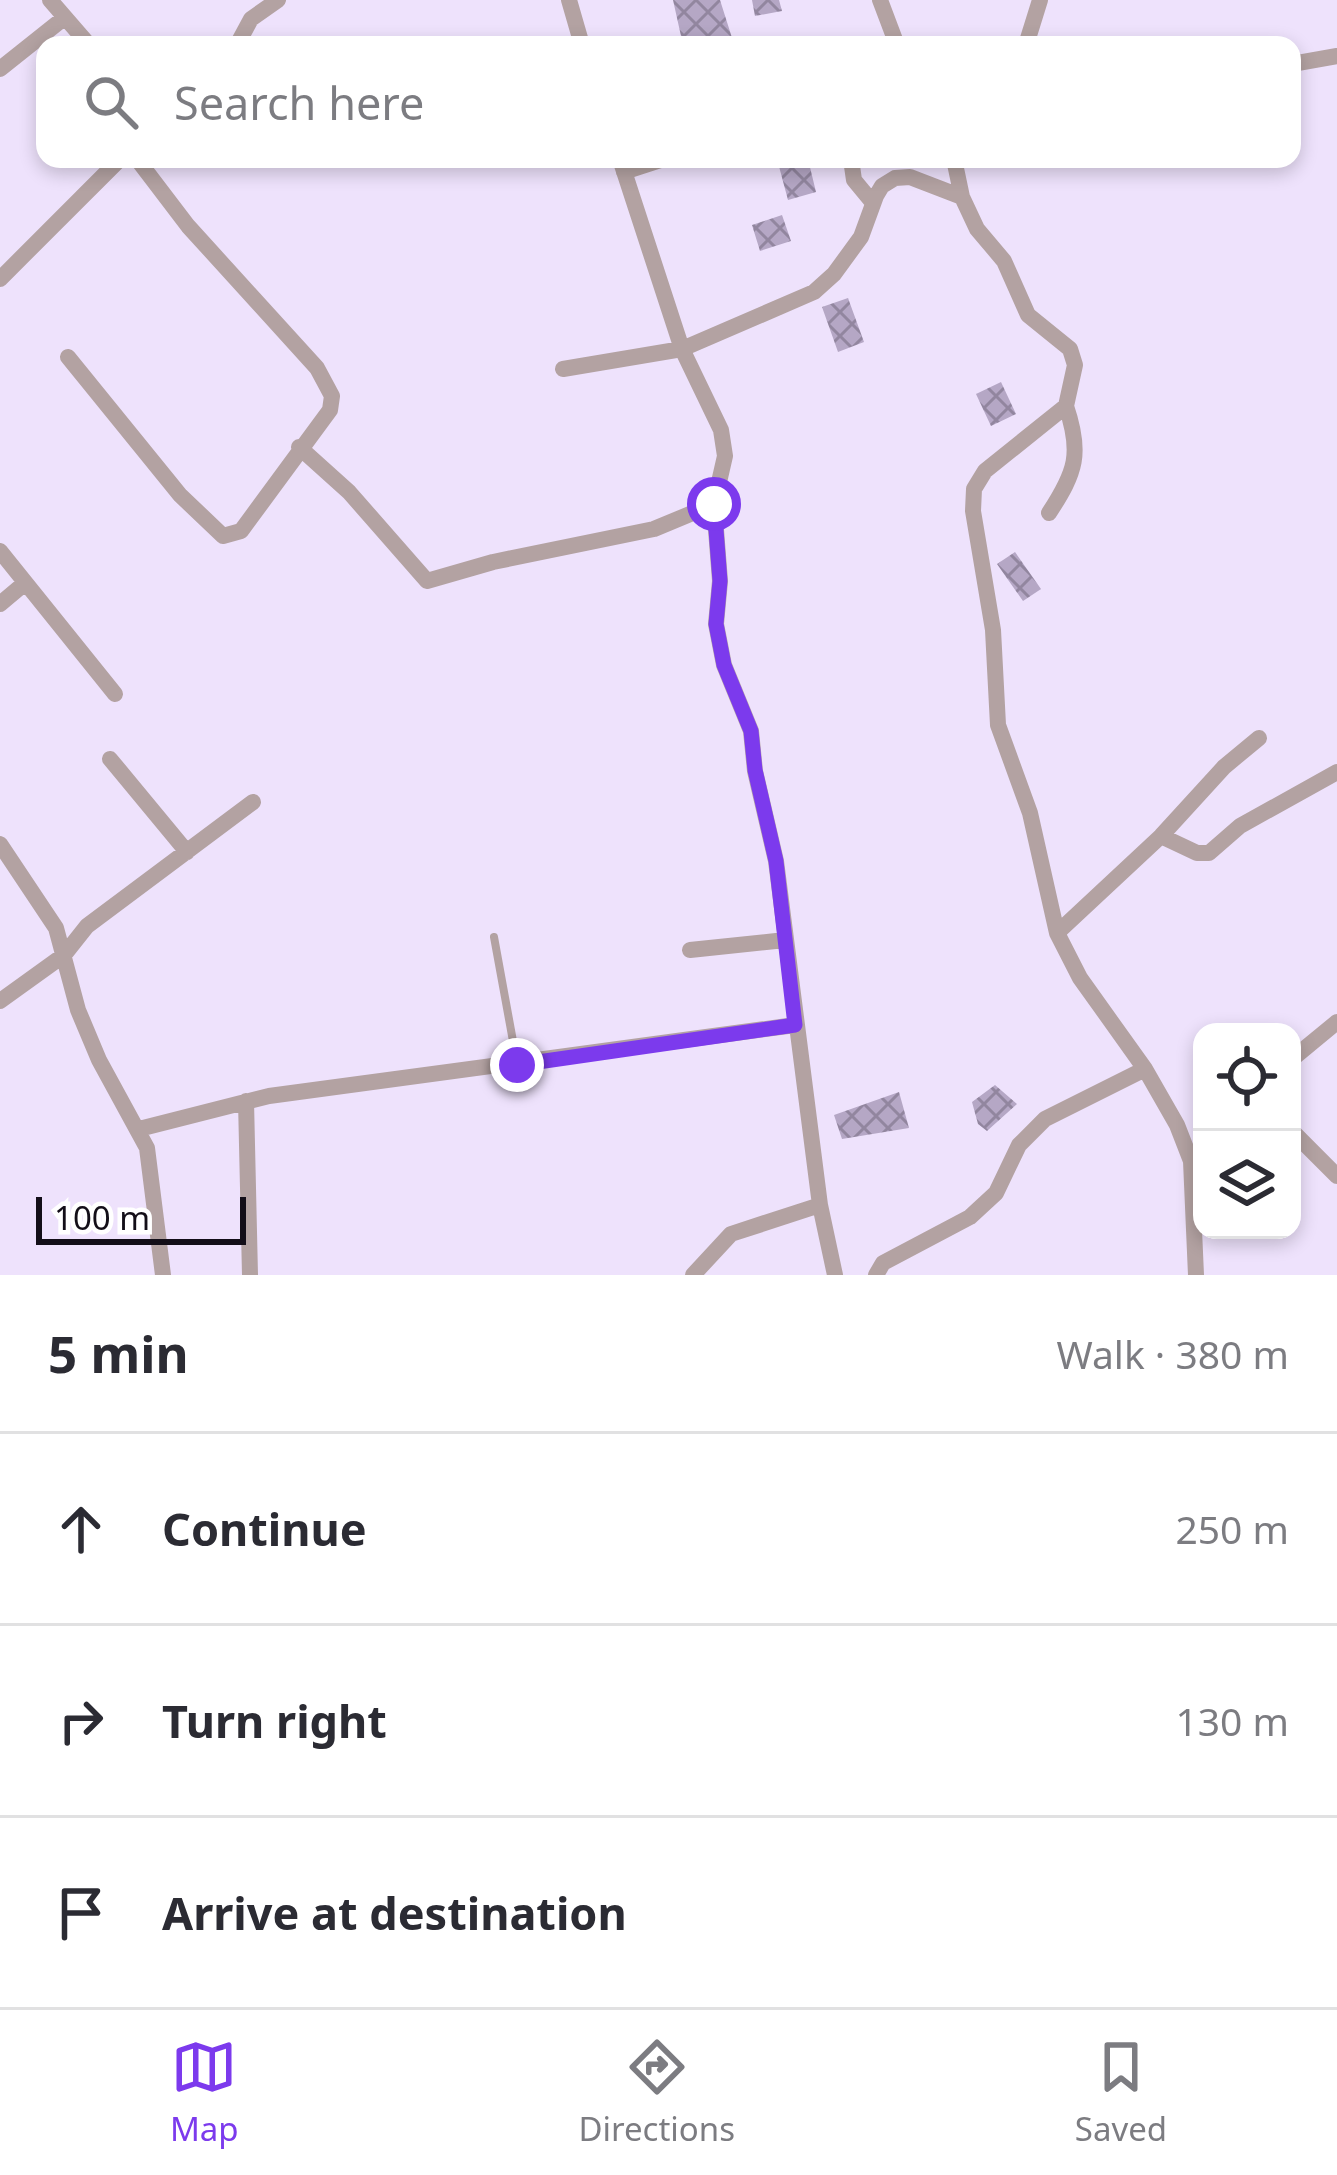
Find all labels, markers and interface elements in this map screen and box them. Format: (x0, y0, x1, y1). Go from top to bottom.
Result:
search box (36, 36, 1301, 168)
icon: search (78, 69, 144, 135)
text: Search here (174, 72, 424, 133)
route start (687, 477, 741, 531)
map controls (1193, 1023, 1301, 1239)
button: locate (1193, 1023, 1301, 1131)
route end (490, 1038, 544, 1092)
button: layers (1193, 1131, 1301, 1239)
scale bar (36, 1191, 246, 1244)
text: 100 m (54, 1195, 150, 1240)
text: 5 min (48, 1318, 189, 1388)
text: Walk · 380 m (1056, 1327, 1289, 1380)
icon: ahead (48, 1496, 114, 1562)
text: Continue (162, 1498, 367, 1559)
text: 250 m (1175, 1502, 1289, 1555)
icon: right (48, 1688, 114, 1754)
text: Turn right (162, 1690, 387, 1751)
text: 130 m (1175, 1694, 1289, 1747)
icon: arrive (48, 1880, 114, 1946)
text: Arrive at destination (162, 1882, 627, 1943)
tab: Map (170, 2034, 239, 2151)
tab: Directions (578, 2034, 735, 2151)
tab: Saved (1075, 2034, 1167, 2151)

